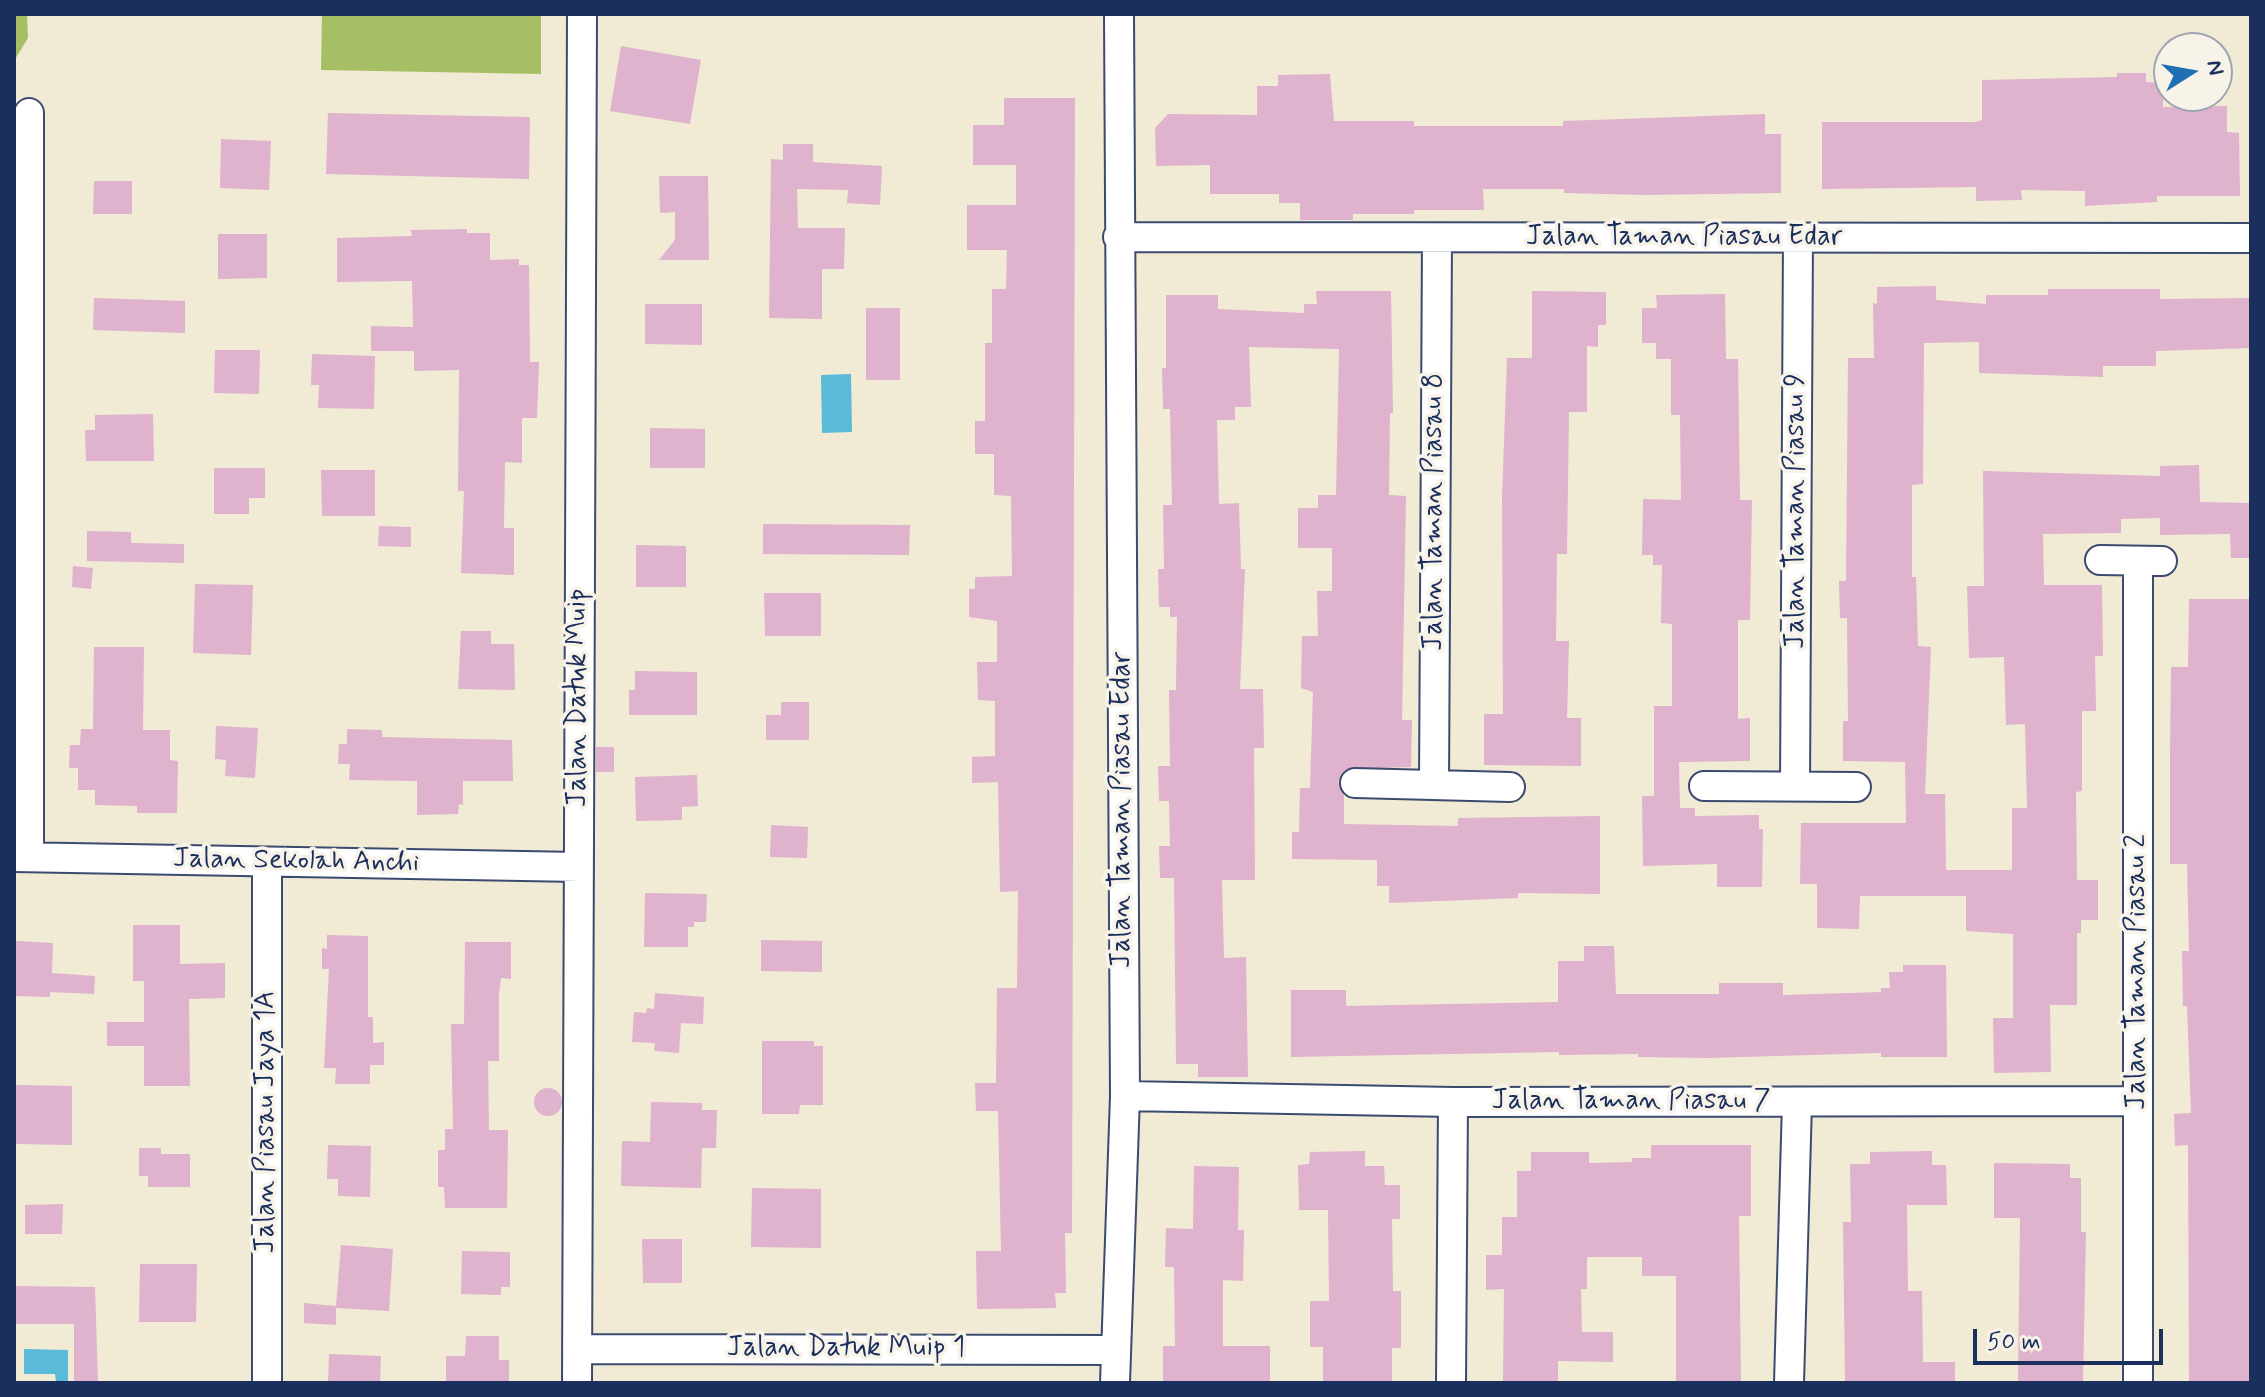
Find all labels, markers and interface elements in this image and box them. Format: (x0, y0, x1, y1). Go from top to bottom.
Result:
north arrow (2153, 32, 2233, 112)
text: N (2199, 58, 2230, 78)
street label: Jalan Taman Piasau Edar (1526, 221, 1842, 255)
street label: Jalan Taman Piasau 8 (1418, 373, 1452, 651)
street label: Jalan Taman Piasau 9 (1780, 373, 1814, 649)
street label: Jalan Datuk Muip (562, 589, 596, 807)
street label: Jalan Taman Piasau Edar (1106, 652, 1140, 968)
street label: Jalan Taman Piasau 2 (2121, 834, 2155, 1110)
street label: Jalan Sekolah Anchi (173, 843, 419, 881)
street label: Jalan Piasau Jaya 1A (250, 991, 284, 1253)
street label: Jalan Taman Piasau 7 (1491, 1085, 1771, 1119)
scale bar (1977, 1313, 2167, 1363)
text: 50 m (1987, 1327, 2041, 1358)
street label: Jalan Datuk Muip 1 (727, 1332, 965, 1366)

